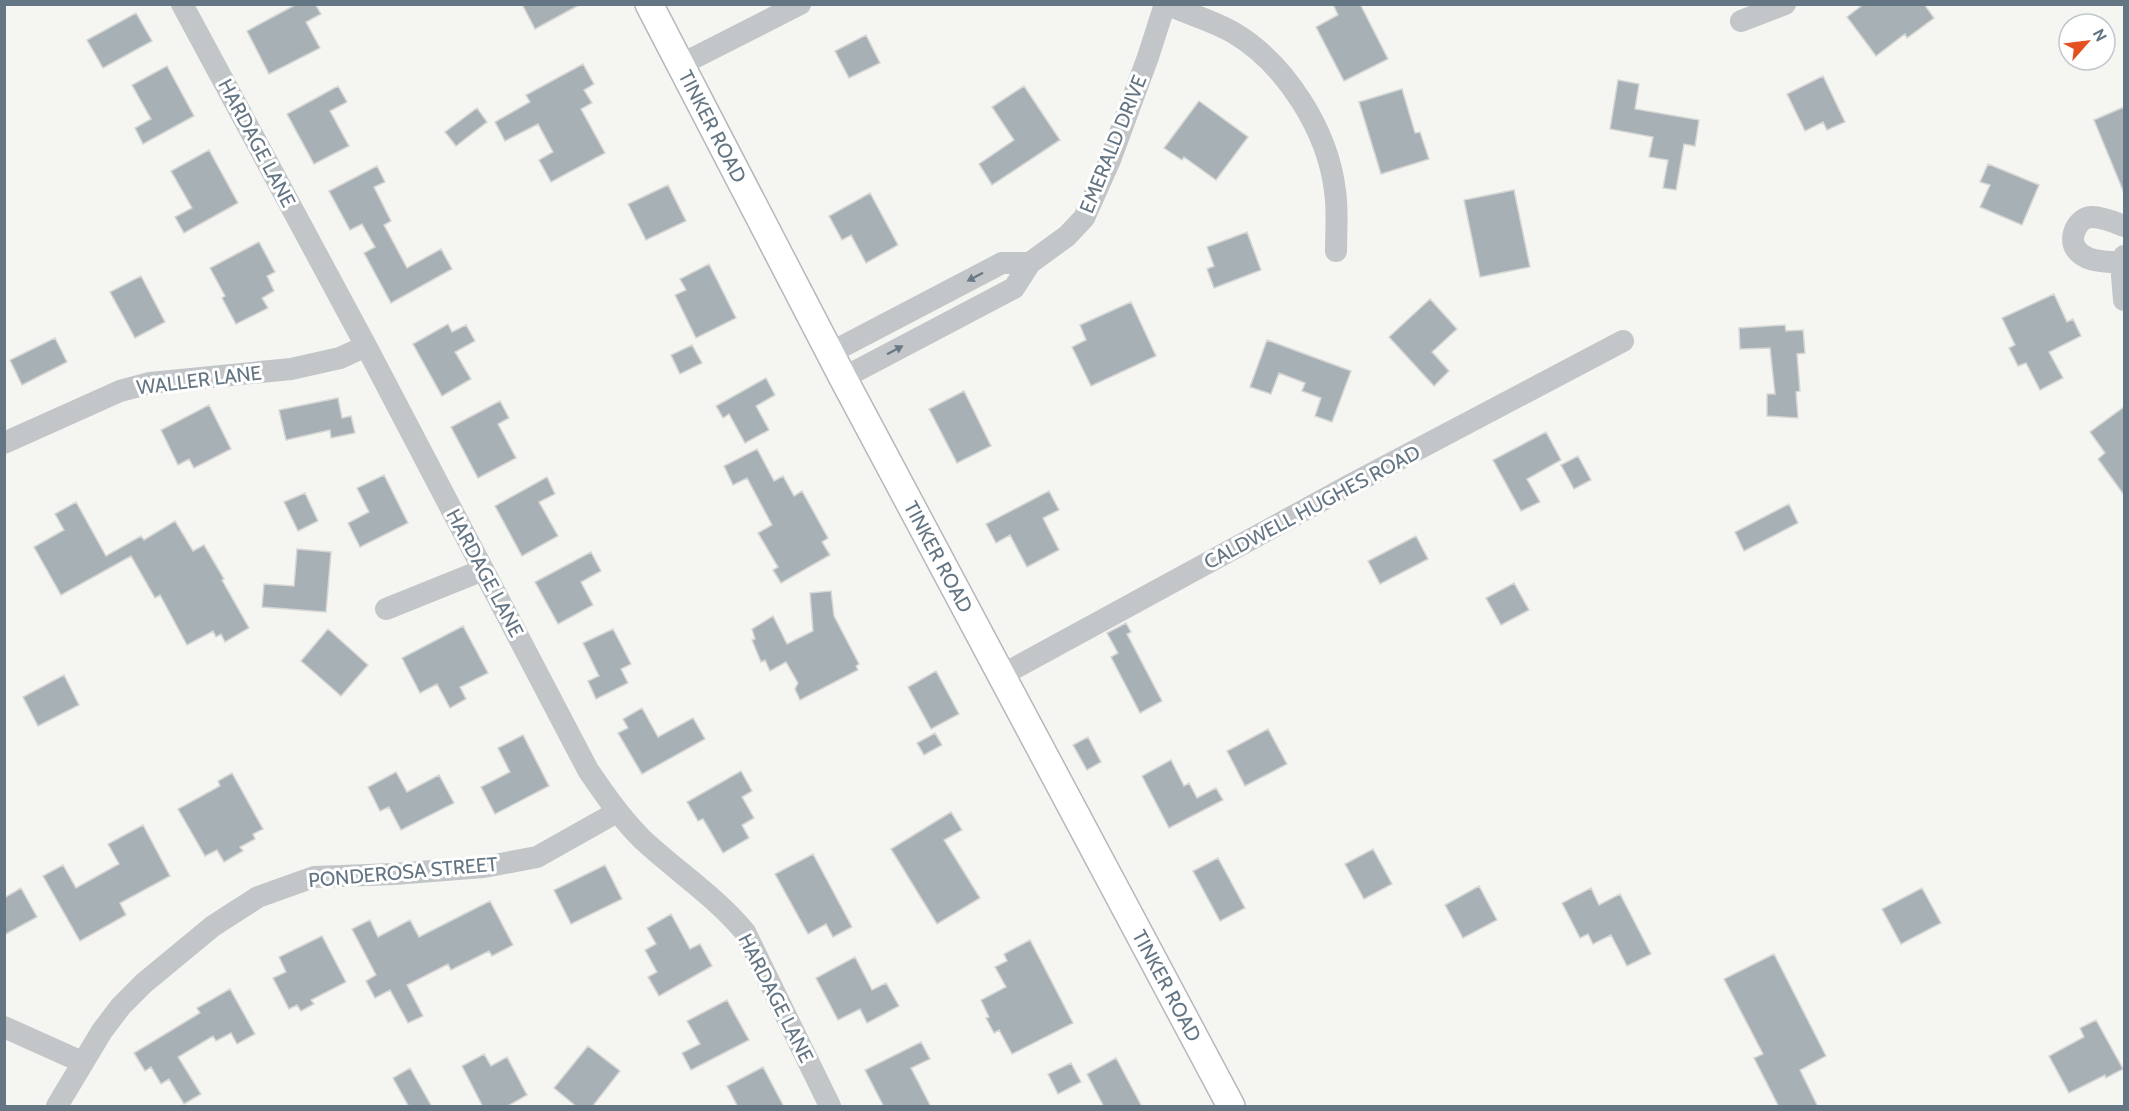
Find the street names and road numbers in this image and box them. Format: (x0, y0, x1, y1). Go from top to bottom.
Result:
street label: TINKER ROAD (674, 66, 752, 187)
street label: EMERALD DRIVE (1074, 71, 1152, 217)
street label: HARDAGE LANE (213, 75, 301, 211)
street label: WALLER LANE (135, 360, 263, 400)
street label: CALDWELL HUGHES ROAD (1200, 440, 1424, 574)
street label: TINKER ROAD (899, 497, 978, 617)
street label: HARDAGE LANE (441, 505, 529, 641)
street label: PONDEROSA STREET (307, 852, 499, 892)
street label: TINKER ROAD (1127, 926, 1206, 1046)
street label: HARDAGE LANE (733, 930, 819, 1066)

